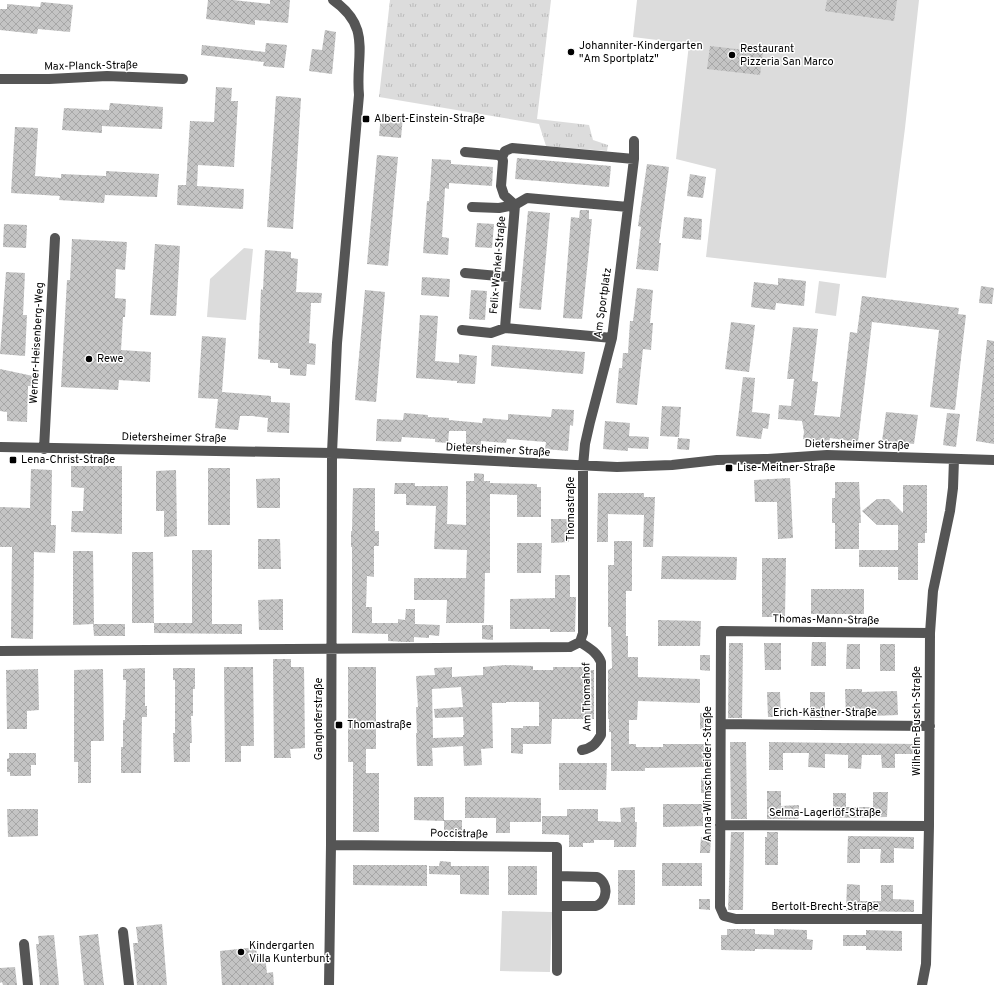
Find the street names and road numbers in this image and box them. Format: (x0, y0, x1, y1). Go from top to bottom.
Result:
street label: Max-Planck-Straße (44, 58, 138, 74)
street label: Felix-Wankel-Straße (487, 215, 509, 315)
street label: Am Sportplatz (591, 267, 615, 339)
street label: Werner-Heisenberg-Weg (27, 282, 47, 404)
street label: Dietersheimer Straße (121, 430, 227, 446)
street label: Dietersheimer Straße (804, 437, 910, 453)
street label: Dietersheimer Straße (445, 440, 551, 460)
street label: Thomastraße (564, 477, 578, 541)
street label: Thomas-Mann-Straße (773, 612, 880, 628)
street label: Am Thomahof (579, 662, 595, 732)
street label: Wilhelm-Busch-Straße (910, 666, 924, 776)
street label: Ganghoferstraße (312, 678, 326, 760)
street label: Anna-Wimschneider-Straße (701, 706, 715, 842)
street label: Erich-Kästner-Straße (773, 706, 877, 720)
street label: Selma-Lagerlöf-Straße (769, 806, 881, 820)
street label: Poccistraße (430, 826, 488, 842)
street label: Bertolt-Brecht-Straße (771, 900, 879, 914)

